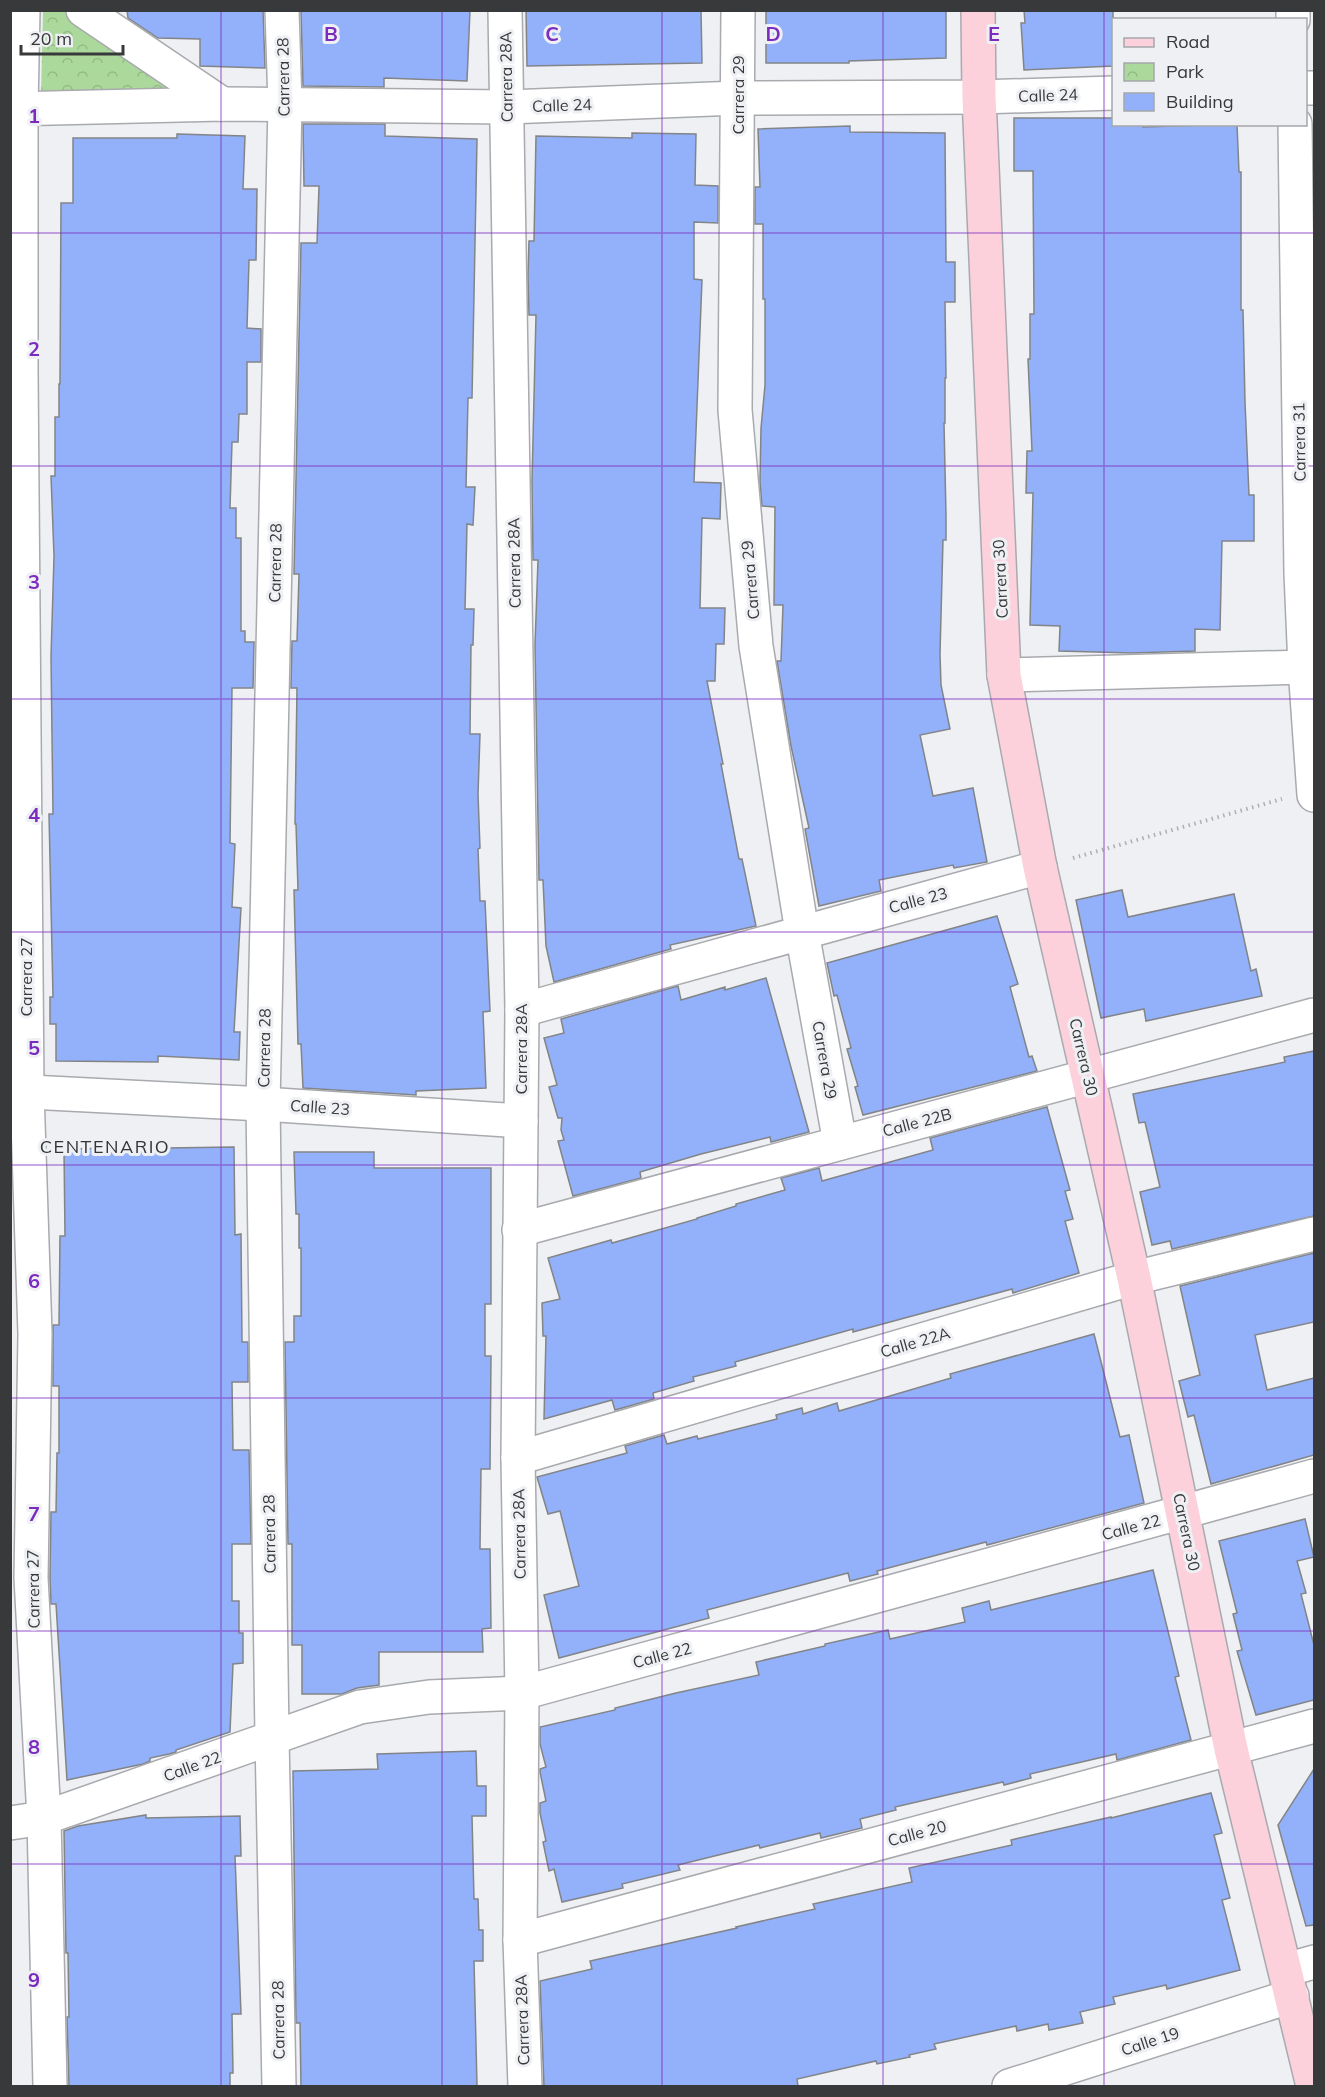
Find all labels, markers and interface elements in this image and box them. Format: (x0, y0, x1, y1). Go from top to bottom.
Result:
scale bar (21, 18, 123, 56)
legend (1112, 18, 1307, 126)
text: B (324, 21, 338, 46)
text: C (545, 21, 559, 46)
text: D (765, 21, 781, 46)
text: E (988, 21, 1000, 46)
text: 20 m (30, 27, 72, 50)
text: Road (1166, 30, 1210, 53)
street label: Carrera 28A (495, 31, 517, 123)
street label: Carrera 28 (272, 37, 294, 117)
street label: Carrera 29 (728, 55, 748, 135)
text: Park (1166, 60, 1205, 83)
street label: Calle 24 (1018, 84, 1079, 106)
text: Building (1166, 90, 1234, 113)
street label: Calle 24 (532, 94, 593, 116)
text: 1 (28, 103, 40, 128)
text: 2 (28, 336, 40, 361)
street label: Carrera 31 (1288, 402, 1310, 482)
street label: Carrera 28A (503, 517, 525, 609)
street label: Carrera 28 (264, 523, 286, 603)
street label: Carrera 30 (988, 539, 1012, 619)
street label: Carrera 29 (737, 540, 763, 620)
text: 3 (28, 569, 40, 594)
text: 4 (28, 802, 40, 827)
street label: Calle 23 (886, 883, 950, 917)
street label: Carrera 27 (16, 937, 36, 1017)
street label: Carrera 28A (511, 1003, 531, 1094)
street label: Carrera 28 (253, 1008, 275, 1088)
street label: Carrera 30 (1065, 1016, 1103, 1098)
street label: Carrera 29 (808, 1019, 842, 1101)
text: 5 (28, 1035, 40, 1060)
street label: Calle 23 (289, 1095, 351, 1119)
street label: Calle 22B (880, 1103, 954, 1141)
district label: CENTENARIO (40, 1135, 170, 1158)
text: 6 (28, 1268, 40, 1293)
street label: Calle 22A (878, 1322, 952, 1362)
street label: Carrera 28A (508, 1488, 530, 1580)
street label: Carrera 30 (1169, 1491, 1205, 1573)
street label: Carrera 28 (258, 1494, 280, 1574)
text: 7 (28, 1501, 40, 1526)
street label: Calle 22 (1099, 1510, 1163, 1544)
street label: Carrera 27 (22, 1549, 44, 1629)
street label: Calle 22 (630, 1638, 694, 1672)
text: 8 (28, 1734, 40, 1759)
street label: Calle 22 (160, 1746, 224, 1786)
street label: Calle 20 (885, 1816, 949, 1850)
text: 9 (28, 1967, 40, 1992)
street label: Carrera 28A (510, 1974, 534, 2066)
street label: Carrera 28 (267, 1980, 289, 2060)
street label: Calle 19 (1118, 2022, 1182, 2060)

